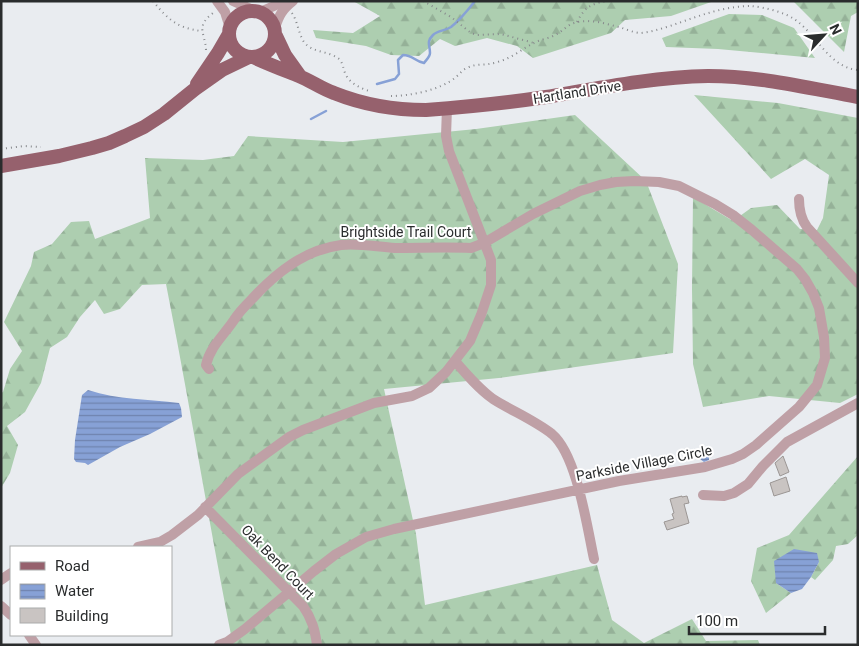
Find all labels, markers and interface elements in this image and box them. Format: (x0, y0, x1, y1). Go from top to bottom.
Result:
north arrow (799, 10, 849, 60)
text: N (826, 21, 845, 37)
street label: Hartland Drive (532, 77, 622, 107)
street label: Brightside Trail Court (341, 224, 472, 240)
street label: Parkside Village Circle (575, 442, 713, 484)
street label: Oak Bend Court (238, 521, 318, 603)
legend (10, 546, 172, 636)
text: Road (55, 557, 89, 575)
text: Water (55, 582, 94, 600)
scale bar (689, 604, 825, 636)
text: Building (55, 607, 109, 625)
text: 100 m (696, 612, 738, 630)

